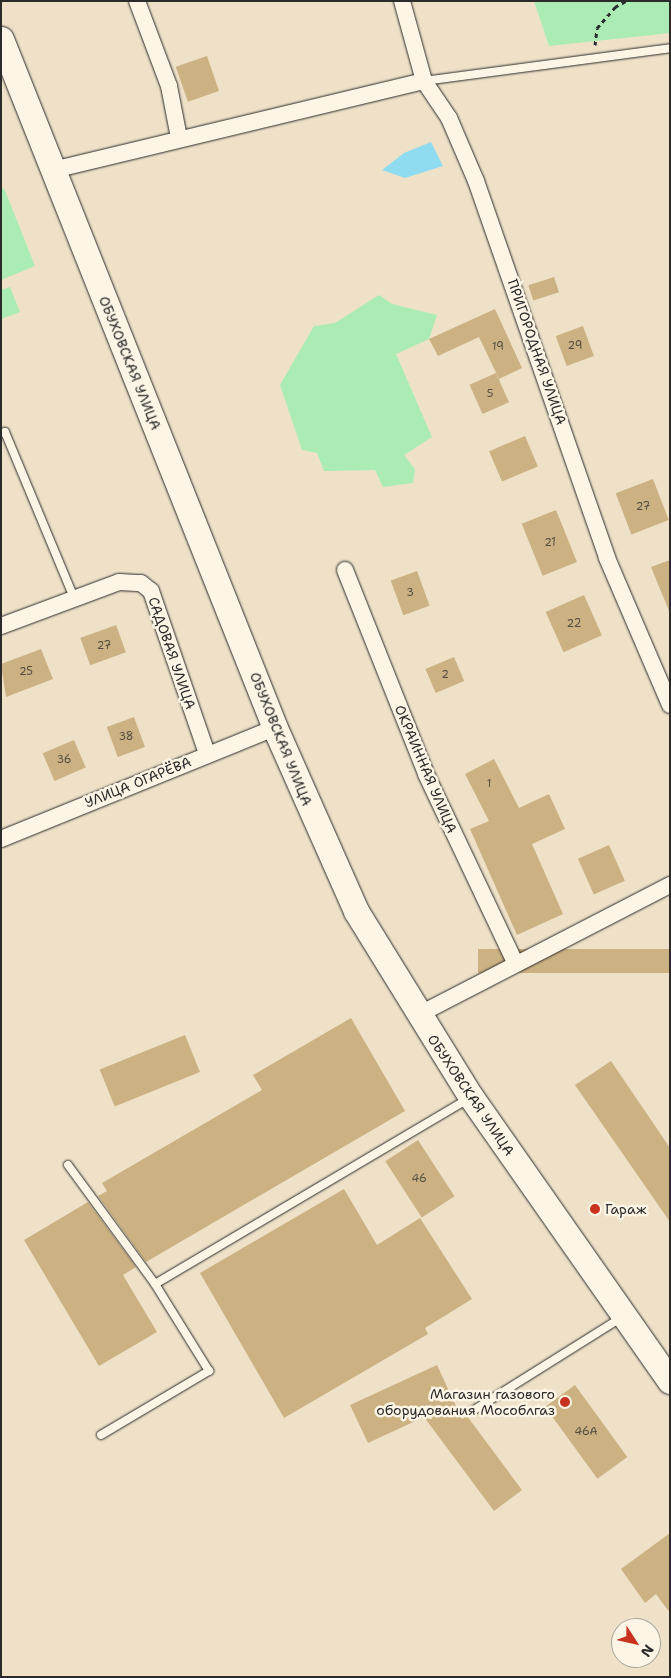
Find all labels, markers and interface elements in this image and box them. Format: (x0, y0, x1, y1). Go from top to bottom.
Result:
street label: ПРИГОРОДНАЯ УЛИЦА (504, 277, 570, 427)
street label: ОБУХОВСКАЯ УЛИЦА (95, 294, 165, 432)
house number: 29 (568, 339, 582, 353)
house number: 19 (492, 340, 504, 354)
house number: 5 (487, 387, 493, 401)
house number: 27 (636, 500, 650, 514)
house number: 21 (544, 536, 556, 550)
house number: 3 (406, 586, 414, 600)
street label: САДОВАЯ УЛИЦА (145, 595, 199, 711)
house number: 22 (567, 617, 581, 631)
house number: 27 (97, 639, 111, 653)
house number: 25 (19, 665, 33, 679)
house number: 2 (441, 668, 449, 682)
street label: ОБУХОВСКАЯ УЛИЦА (246, 670, 316, 808)
street label: ОКРАИННАЯ УЛИЦА (391, 702, 461, 836)
house number: 38 (118, 730, 134, 744)
house number: 36 (56, 753, 72, 767)
street label: УЛИЦА ОГАРЁВА (82, 753, 194, 811)
house number: 1 (487, 777, 491, 791)
street label: ОБУХОВСКАЯ УЛИЦА (424, 1031, 518, 1159)
house number: 46 (411, 1172, 427, 1186)
place label: Гараж (605, 1201, 646, 1217)
marker: Гараж (589, 1203, 601, 1215)
place label: Магазин газового оборудования Мособлгаз (376, 1386, 555, 1418)
marker: Магазин газового оборудования Мособлгаз (559, 1396, 571, 1408)
house number: 46А (574, 1425, 598, 1439)
north arrow (611, 1618, 661, 1668)
text: N (637, 1641, 658, 1661)

